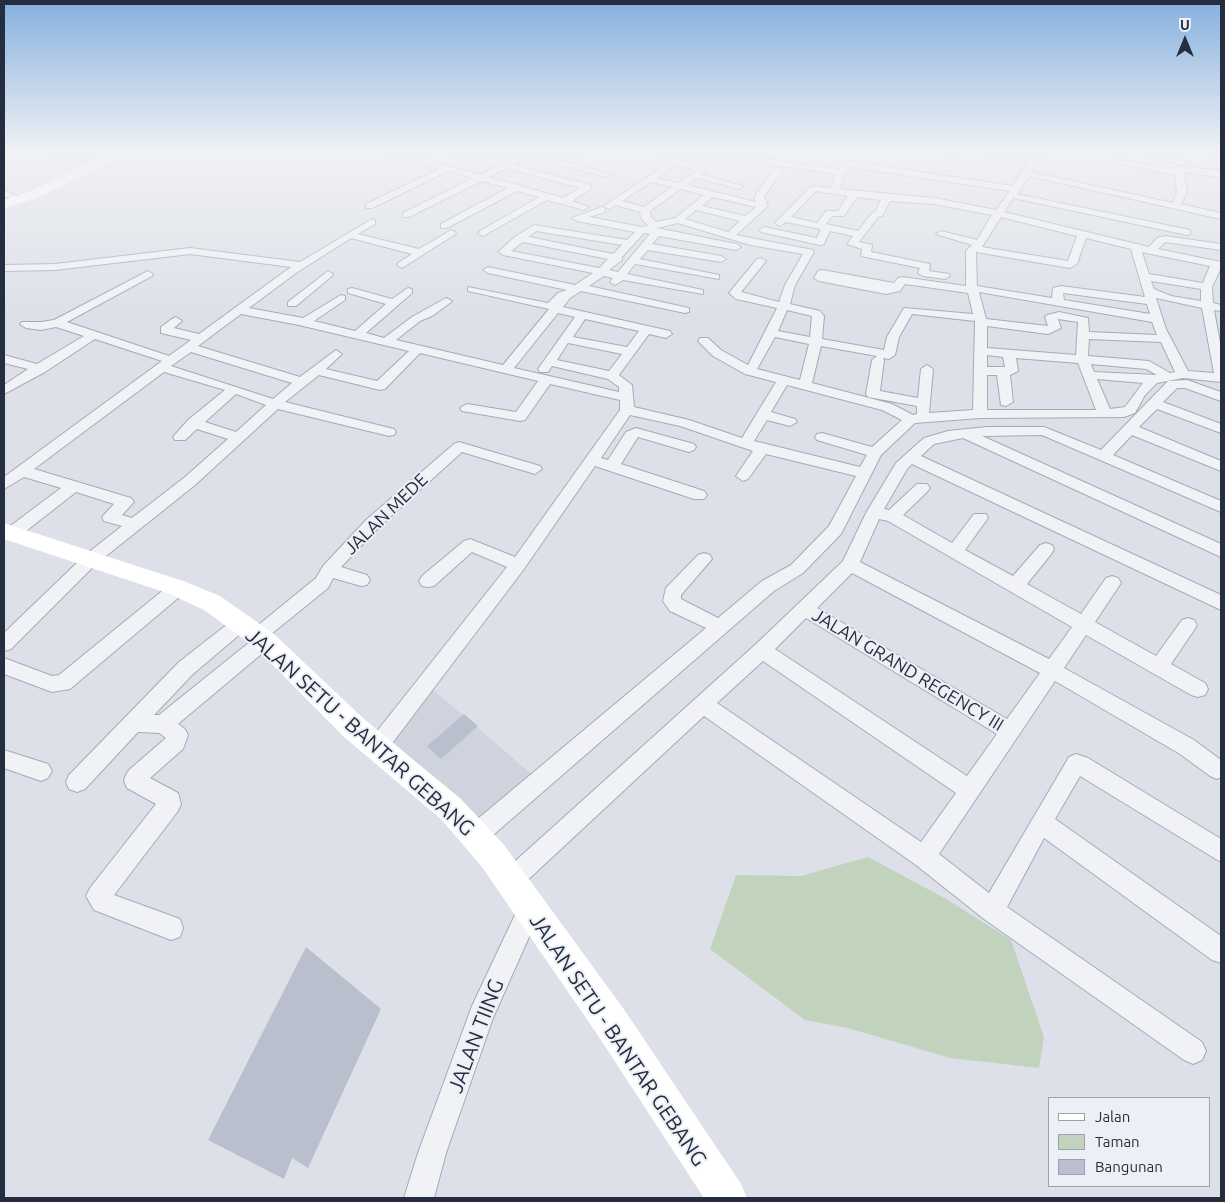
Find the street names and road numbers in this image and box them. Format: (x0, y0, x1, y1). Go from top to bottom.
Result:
street label: JALAN MEDE (340, 469, 432, 559)
street label: JALAN GRAND REGENCY III (808, 604, 1008, 736)
street label: JALAN SETU - BANTAR GEBANG (241, 623, 479, 841)
street label: JALAN SETU - BANTAR GEBANG (524, 909, 712, 1171)
street label: JALAN TIING (443, 975, 509, 1097)

